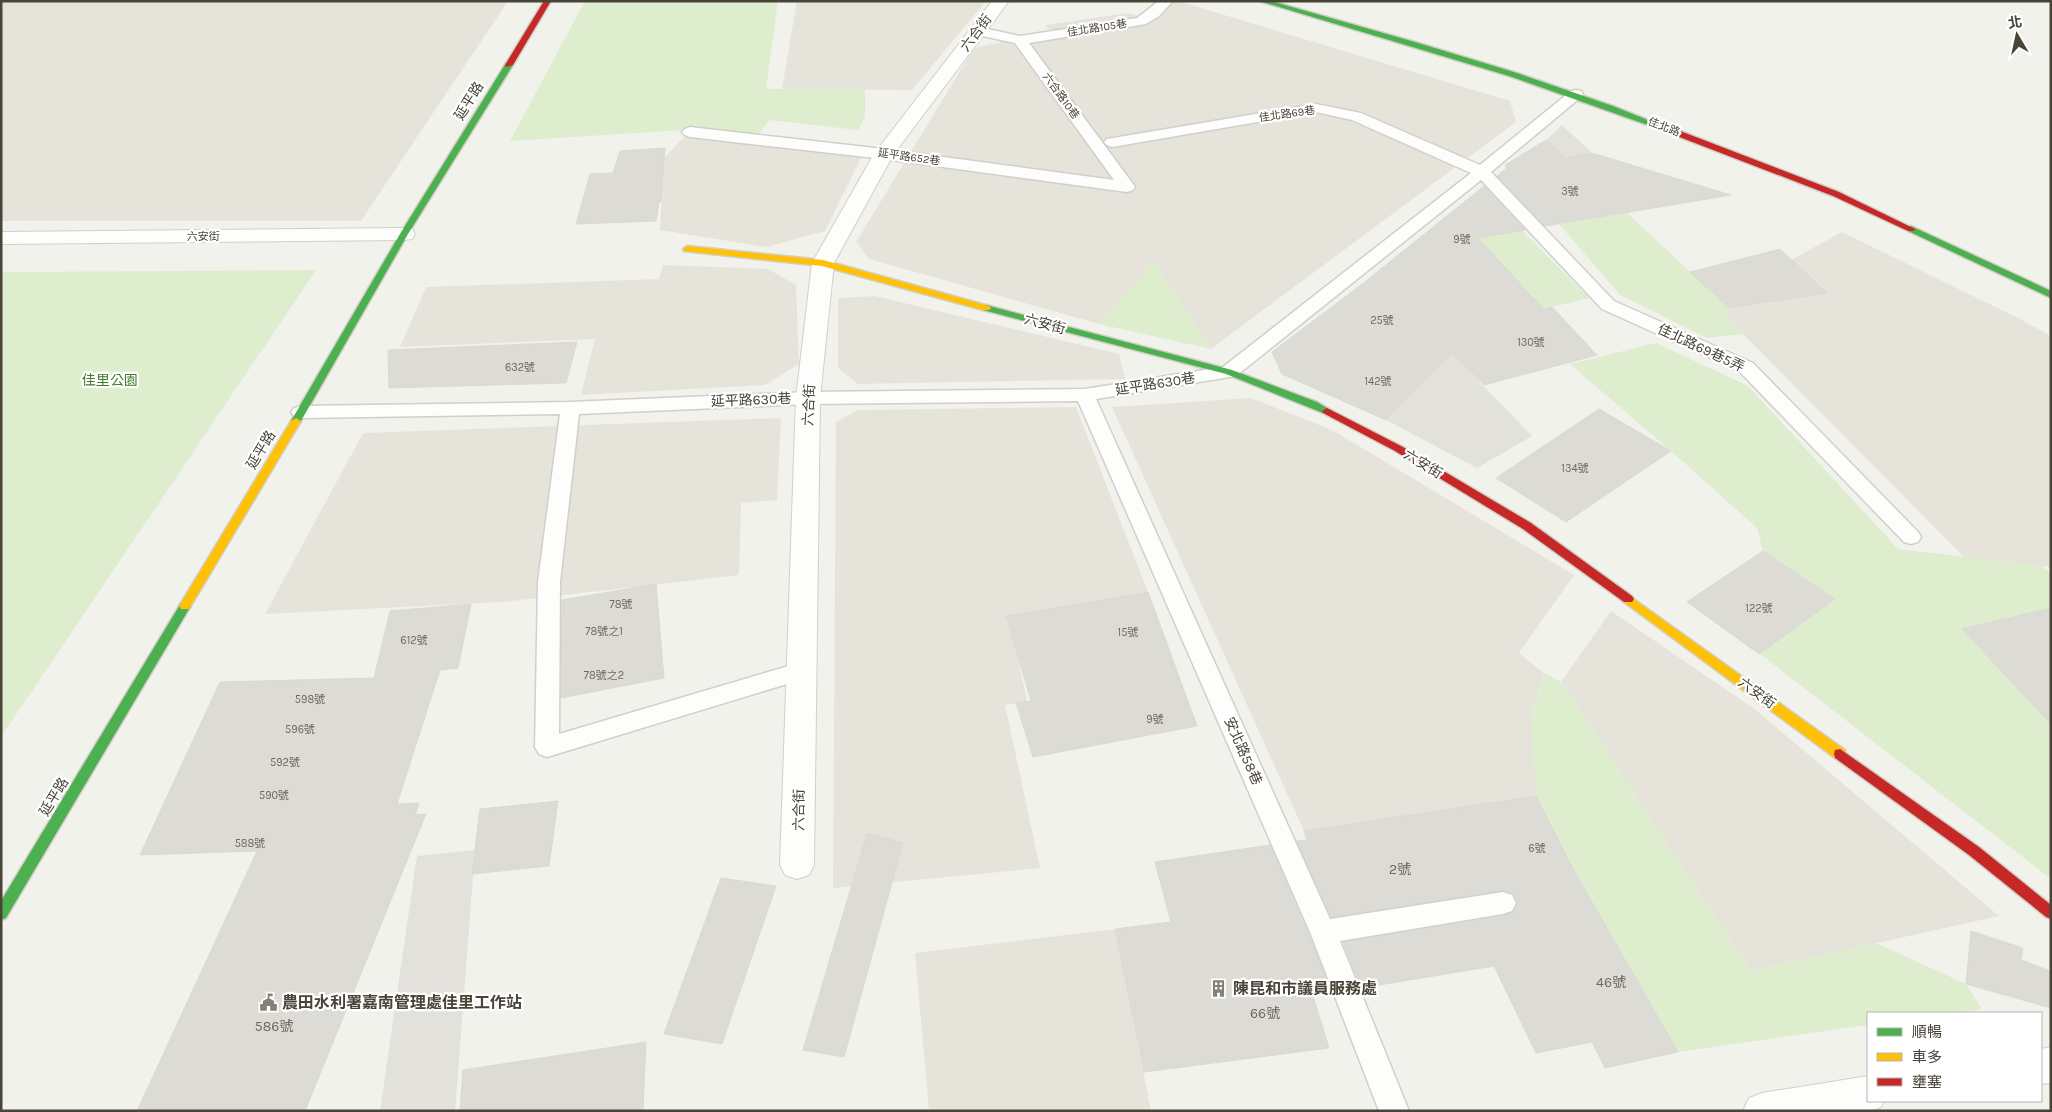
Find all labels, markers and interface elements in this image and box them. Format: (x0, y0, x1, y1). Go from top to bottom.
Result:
north arrow (1992, 10, 2042, 60)
street label: 六合街 (957, 11, 995, 55)
text: 北 (2007, 13, 2023, 32)
street label: 佳北路105巷 (1066, 17, 1128, 39)
street label: 六合路10巷 (1040, 70, 1082, 122)
street label: 延平路 (451, 79, 487, 123)
street label: 佳北路69巷 (1258, 104, 1316, 124)
street label: 佳北路 (1646, 115, 1682, 139)
street label: 延平路652巷 (877, 146, 941, 168)
house number: 3號 (1561, 185, 1579, 198)
street label: 六安街 (187, 230, 220, 243)
house number: 9號 (1453, 233, 1471, 246)
street label: 六安街 (1023, 310, 1067, 338)
house number: 25號 (1370, 314, 1394, 327)
street label: 佳北路69巷5弄 (1655, 320, 1747, 376)
house number: 130號 (1517, 336, 1545, 349)
house number: 632號 (505, 361, 535, 374)
street label: 延平路630巷 (1114, 369, 1196, 399)
park label: 佳里公園 (82, 372, 138, 389)
house number: 142號 (1364, 375, 1392, 388)
street label: 六合街 (799, 384, 819, 426)
street label: 延平路630巷 (710, 390, 792, 410)
street label: 延平路 (243, 428, 279, 472)
street label: 六安街 (1401, 446, 1445, 482)
house number: 134號 (1561, 462, 1589, 475)
house number: 78號 (610, 598, 632, 611)
house number: 122號 (1745, 602, 1773, 615)
house number: 78號之1 (585, 625, 623, 638)
house number: 15號 (1118, 626, 1138, 639)
house number: 612號 (400, 634, 428, 647)
house number: 78號之2 (584, 669, 624, 682)
street label: 六安街 (1735, 674, 1779, 712)
house number: 598號 (295, 693, 325, 706)
house number: 9號 (1146, 713, 1164, 726)
street label: 安北路58巷 (1220, 714, 1266, 788)
house number: 596號 (285, 723, 315, 736)
house number: 592號 (270, 756, 300, 769)
street label: 延平路 (36, 775, 72, 819)
house number: 590號 (259, 789, 289, 802)
street label: 六合街 (790, 789, 808, 831)
house number: 588號 (235, 837, 265, 850)
house number: 6號 (1528, 842, 1546, 855)
house number: 2號 (1389, 861, 1411, 878)
house number: 46號 (1596, 974, 1626, 991)
building icon: 陳昆和市議員服務處 (1209, 978, 1229, 998)
place label: 陳昆和市議員服務處 (1233, 979, 1377, 998)
public building icon: 農田水利署嘉南管理處佳里工作站 (258, 992, 278, 1012)
place label: 農田水利署嘉南管理處佳里工作站 (282, 993, 522, 1012)
house number: 66號 (1250, 1005, 1280, 1022)
legend (1867, 1012, 2042, 1102)
house number: 586號 (255, 1018, 293, 1035)
text: 順暢 (1912, 1023, 1942, 1041)
text: 車多 (1912, 1048, 1942, 1066)
text: 壅塞 (1912, 1073, 1942, 1091)

